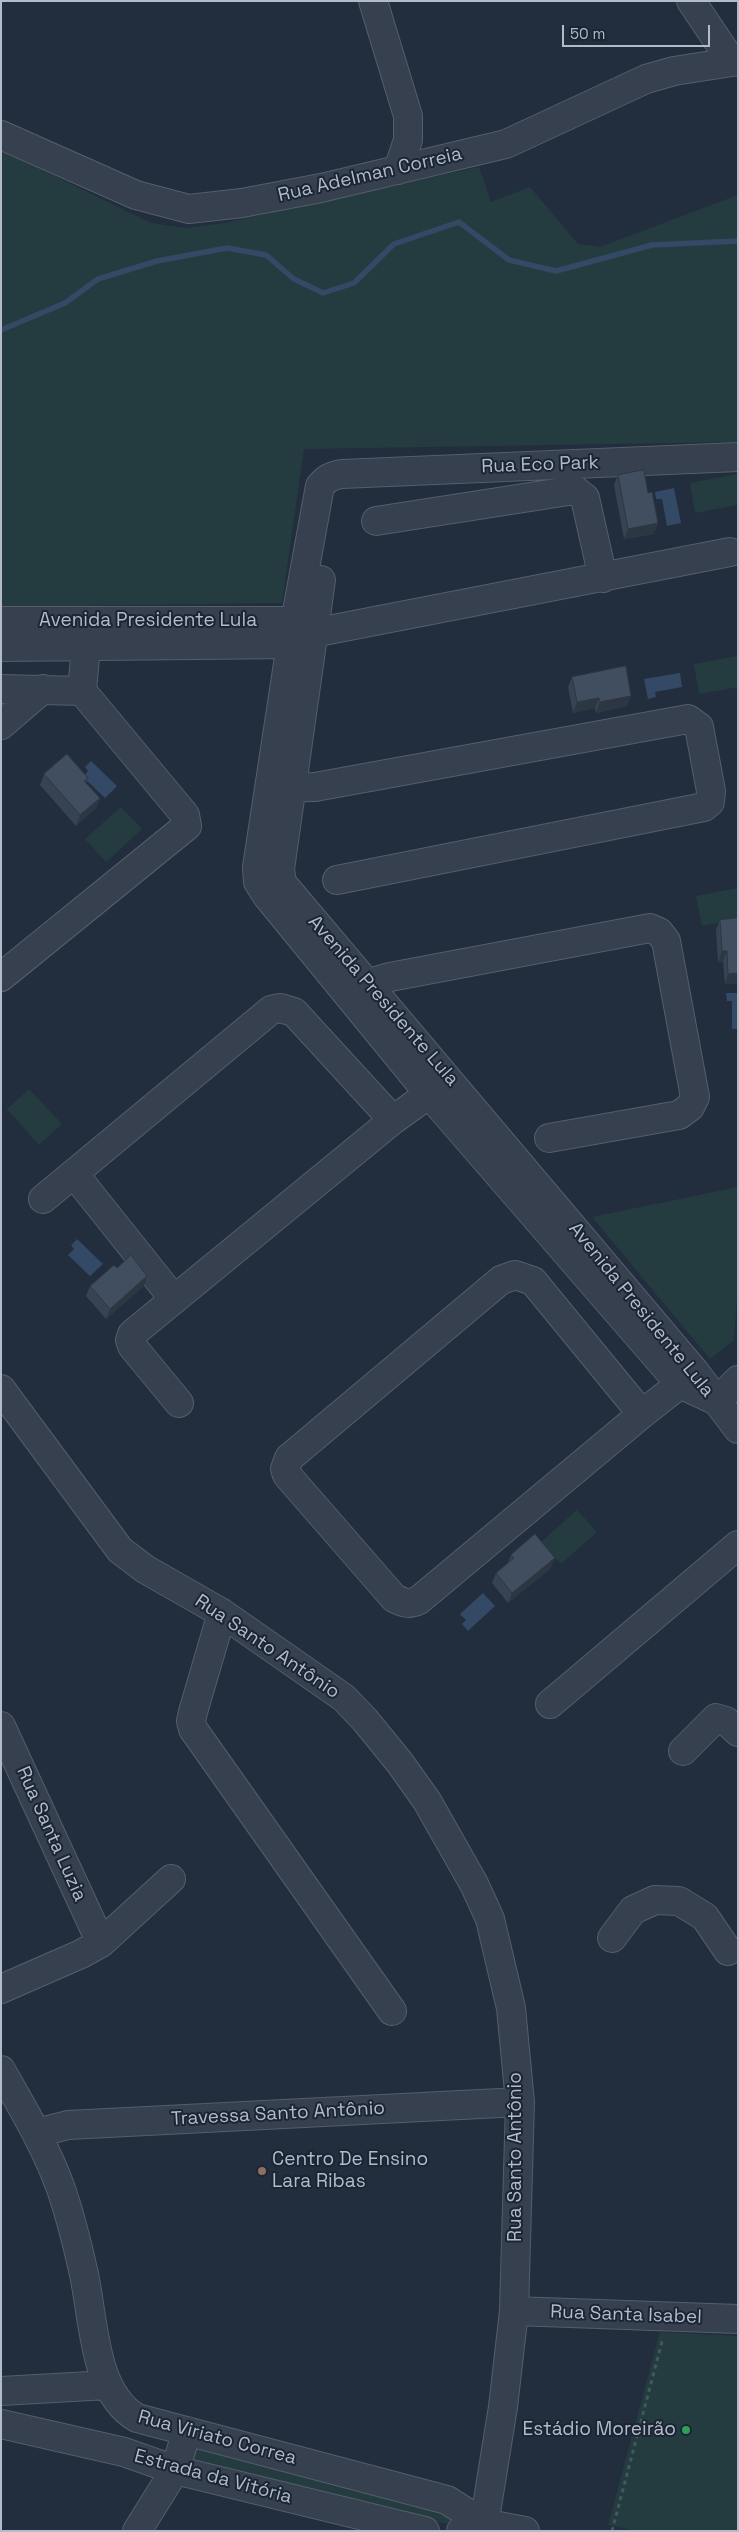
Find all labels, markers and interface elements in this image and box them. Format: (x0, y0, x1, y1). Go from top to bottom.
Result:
scale bar (564, 15, 712, 47)
text: 50 m (570, 24, 605, 43)
street label: Rua Adelman Correia (276, 143, 464, 207)
street label: Rua Eco Park (481, 452, 599, 478)
street label: Avenida Presidente Lula (39, 610, 257, 632)
street label: Avenida Presidente Lula (303, 911, 463, 1091)
street label: Avenida Presidente Lula (564, 1218, 718, 1402)
street label: Rua Santo Antônio (190, 1590, 344, 1704)
street label: Rua Santa Luzia (11, 1763, 91, 1905)
street label: Rua Santo Antônio (505, 2072, 527, 2242)
street label: Travessa Santo Antônio (170, 2097, 386, 2131)
place label: Centro De Ensino Lara Ribas (272, 2149, 428, 2193)
marker: Centro De Ensino Lara Ribas (256, 2165, 268, 2177)
street label: Rua Santa Isabel (550, 2301, 702, 2329)
street label: Rua Viriato Correa (135, 2406, 299, 2470)
place label: Estádio Moreirão (522, 2419, 676, 2441)
marker: Estádio Moreirão (680, 2424, 692, 2436)
street label: Estrada da Vitória (132, 2445, 294, 2509)

